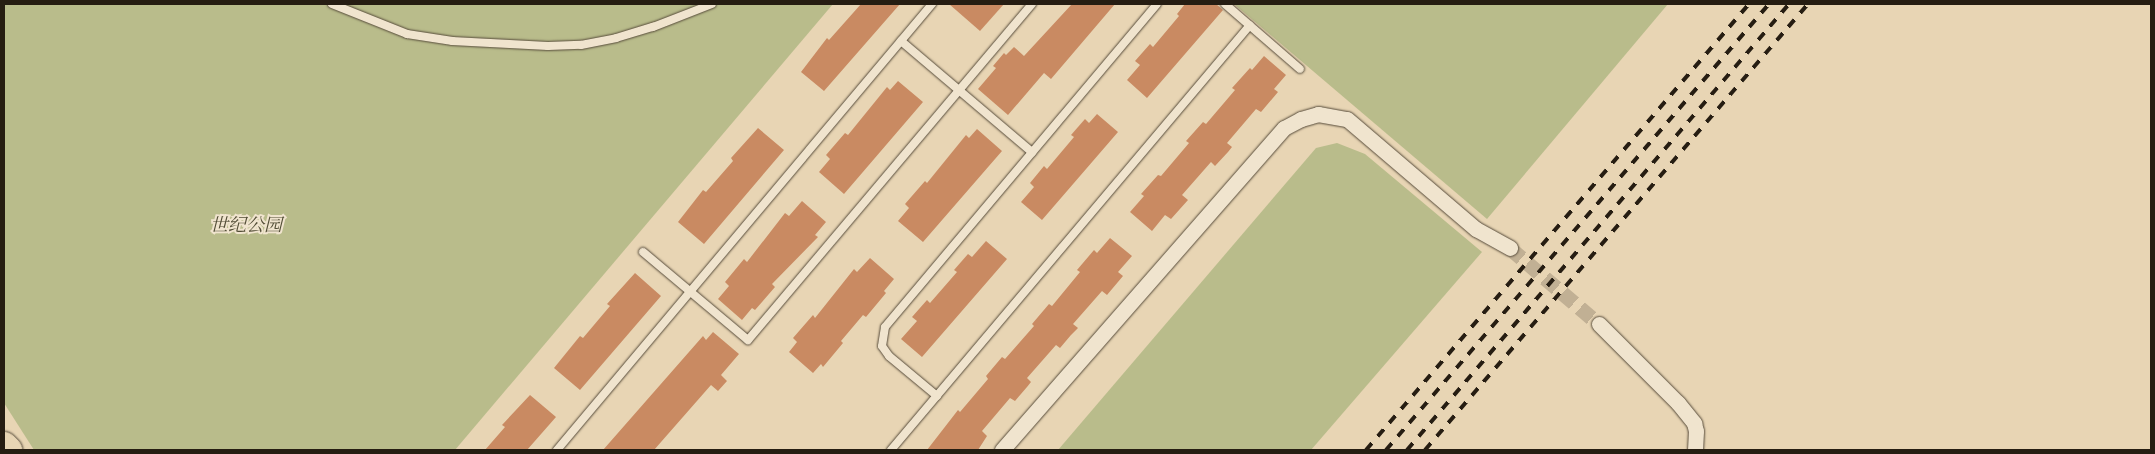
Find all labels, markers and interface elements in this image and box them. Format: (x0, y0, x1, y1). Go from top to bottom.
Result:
park label: 世纪公园 (210, 215, 282, 237)

